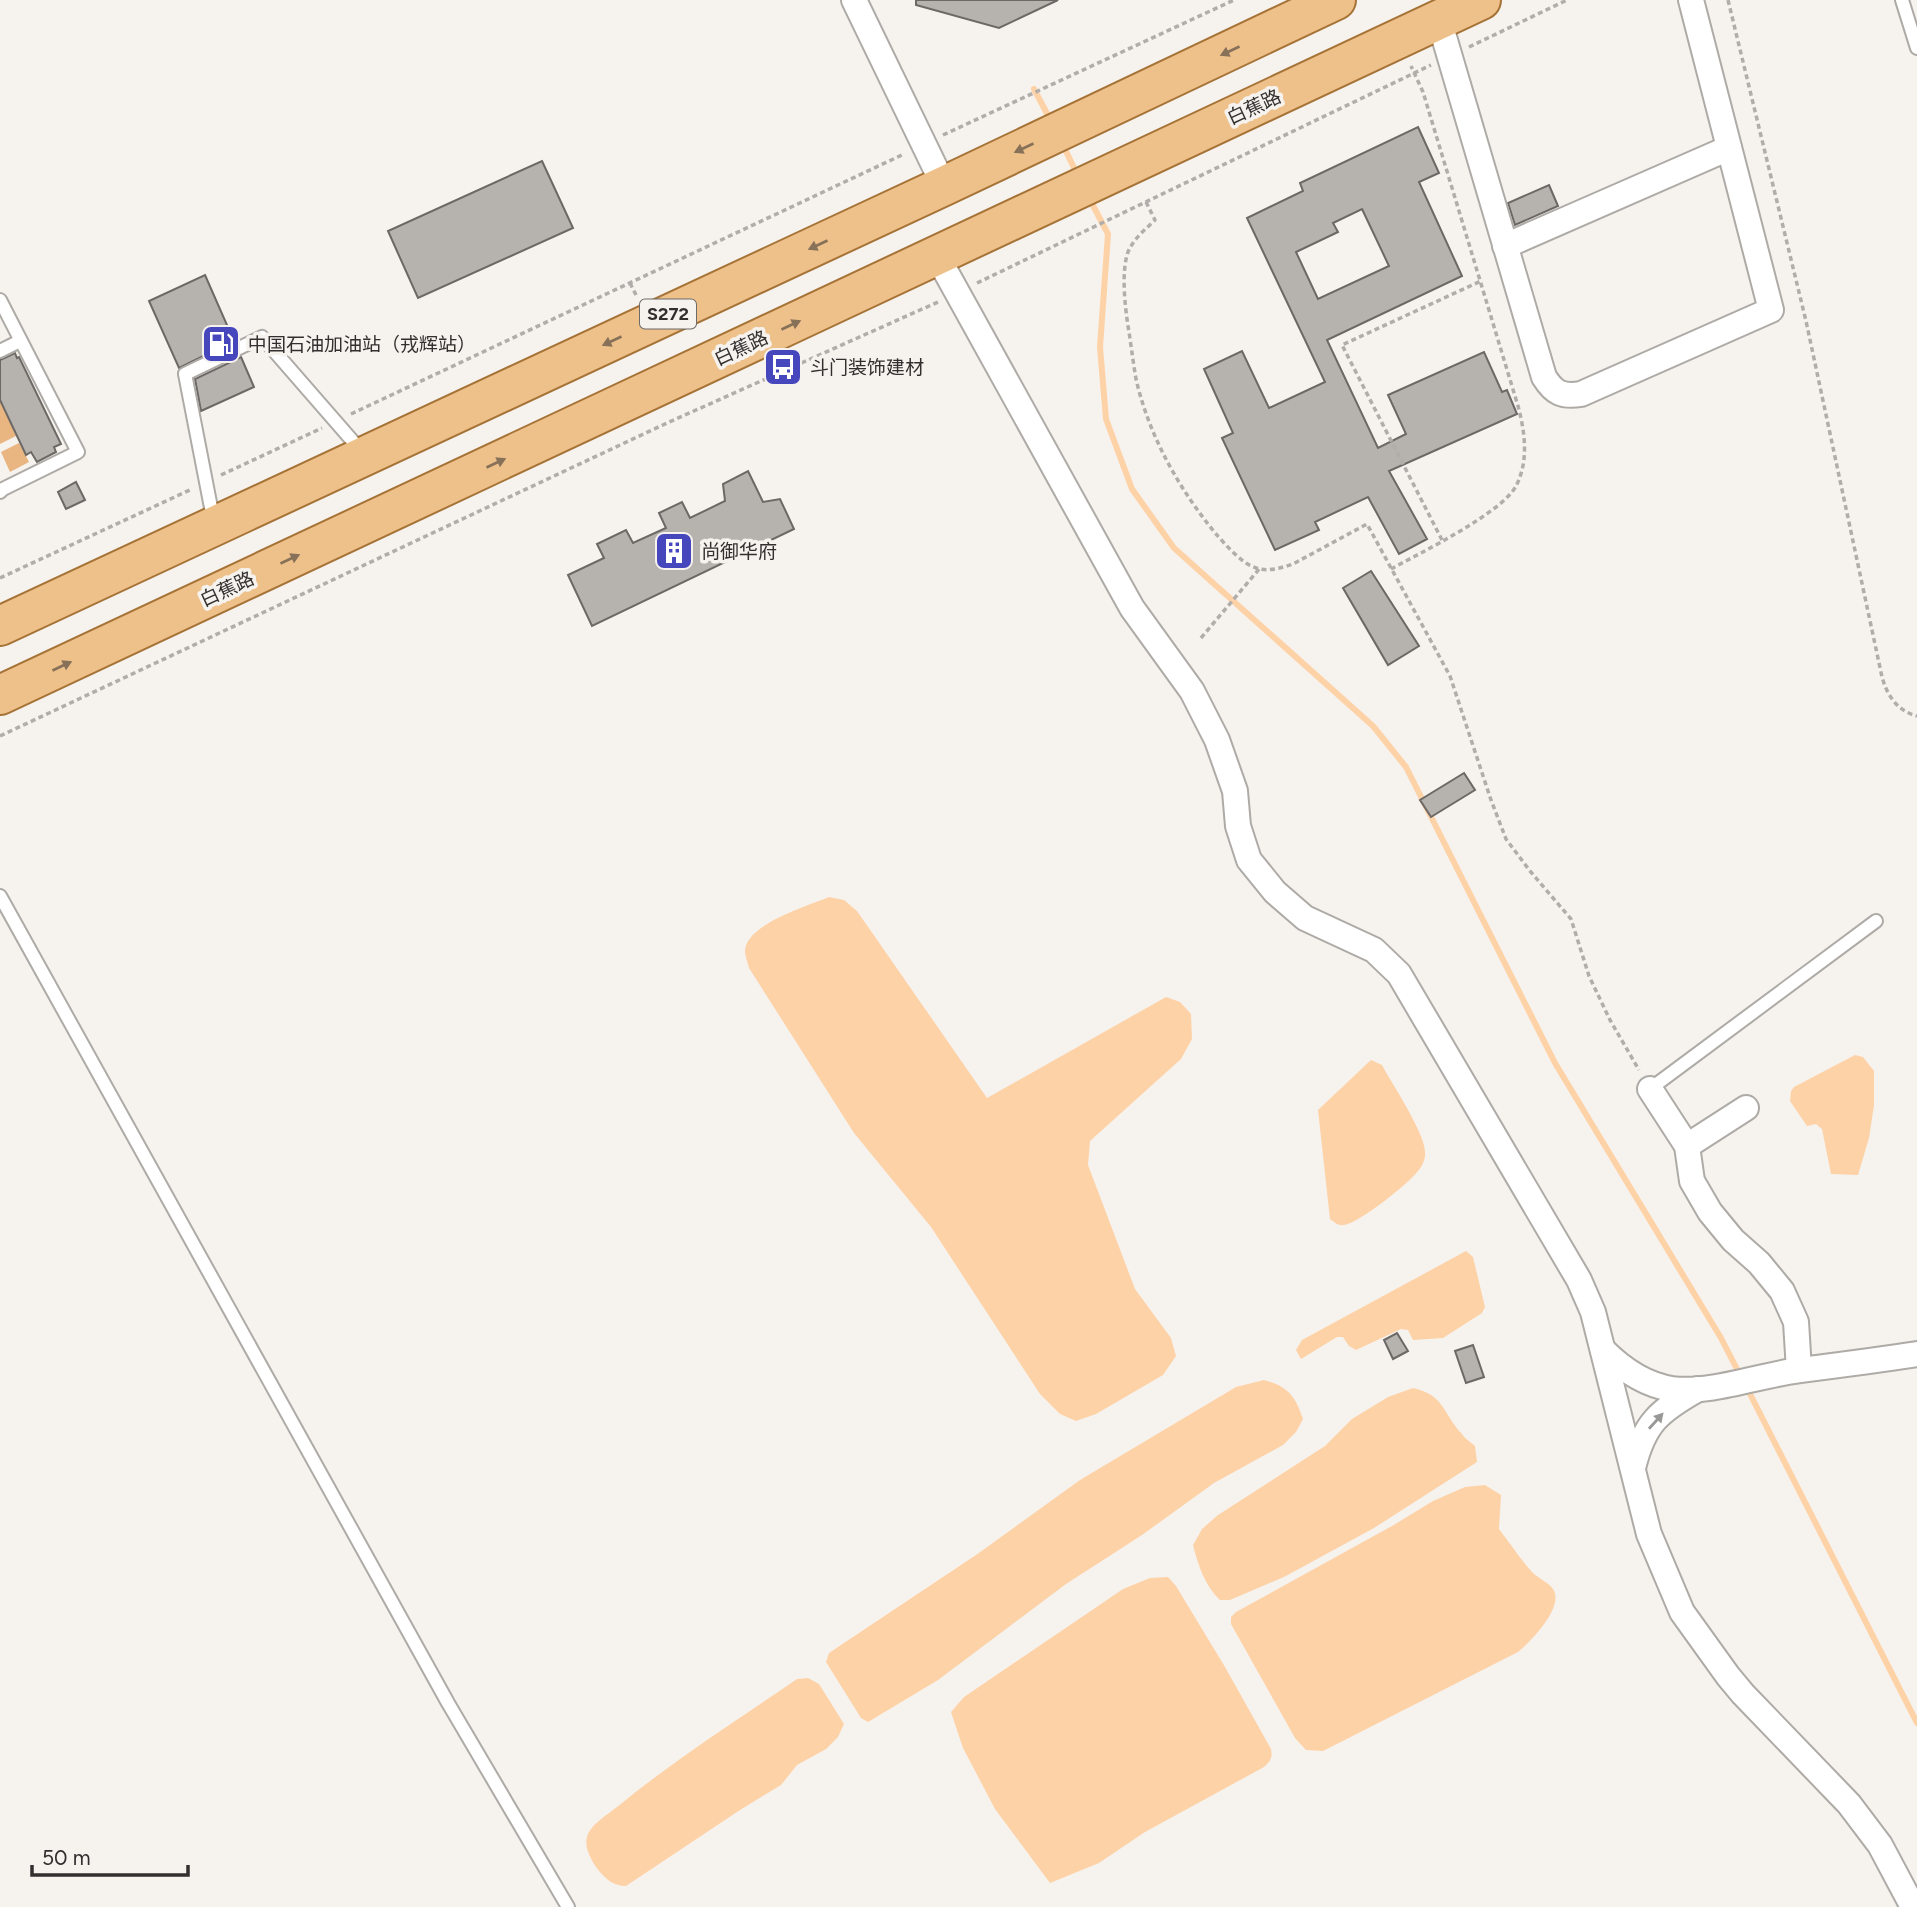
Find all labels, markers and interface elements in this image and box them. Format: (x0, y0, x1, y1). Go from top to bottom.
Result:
one-way arrow (1220, 45, 1240, 56)
street label: 白蕉路 (1223, 85, 1285, 129)
one-way arrow (1014, 142, 1034, 154)
one-way arrow (808, 239, 828, 250)
road number: S272 (640, 300, 696, 328)
one-way arrow (781, 319, 801, 330)
fuel station icon: 中国石油加油站（戎辉站） (200, 323, 242, 365)
street label: 白蕉路 (710, 326, 772, 370)
place label: 中国石油加油站（戎辉站） (248, 333, 476, 356)
one-way arrow (602, 335, 622, 347)
bus stop icon: 斗门装饰建材 (762, 346, 804, 388)
place label: 斗门装饰建材 (810, 356, 924, 379)
one-way arrow (486, 457, 506, 469)
building icon: 尚御华府 (653, 530, 695, 572)
place label: 尚御华府 (701, 540, 777, 563)
one-way arrow (280, 554, 300, 565)
street label: 白蕉路 (196, 567, 258, 611)
one-way arrow (52, 660, 72, 672)
one-way arrow (1647, 1412, 1663, 1429)
scale bar (32, 1834, 187, 1878)
text: 50 m (42, 1845, 91, 1870)

